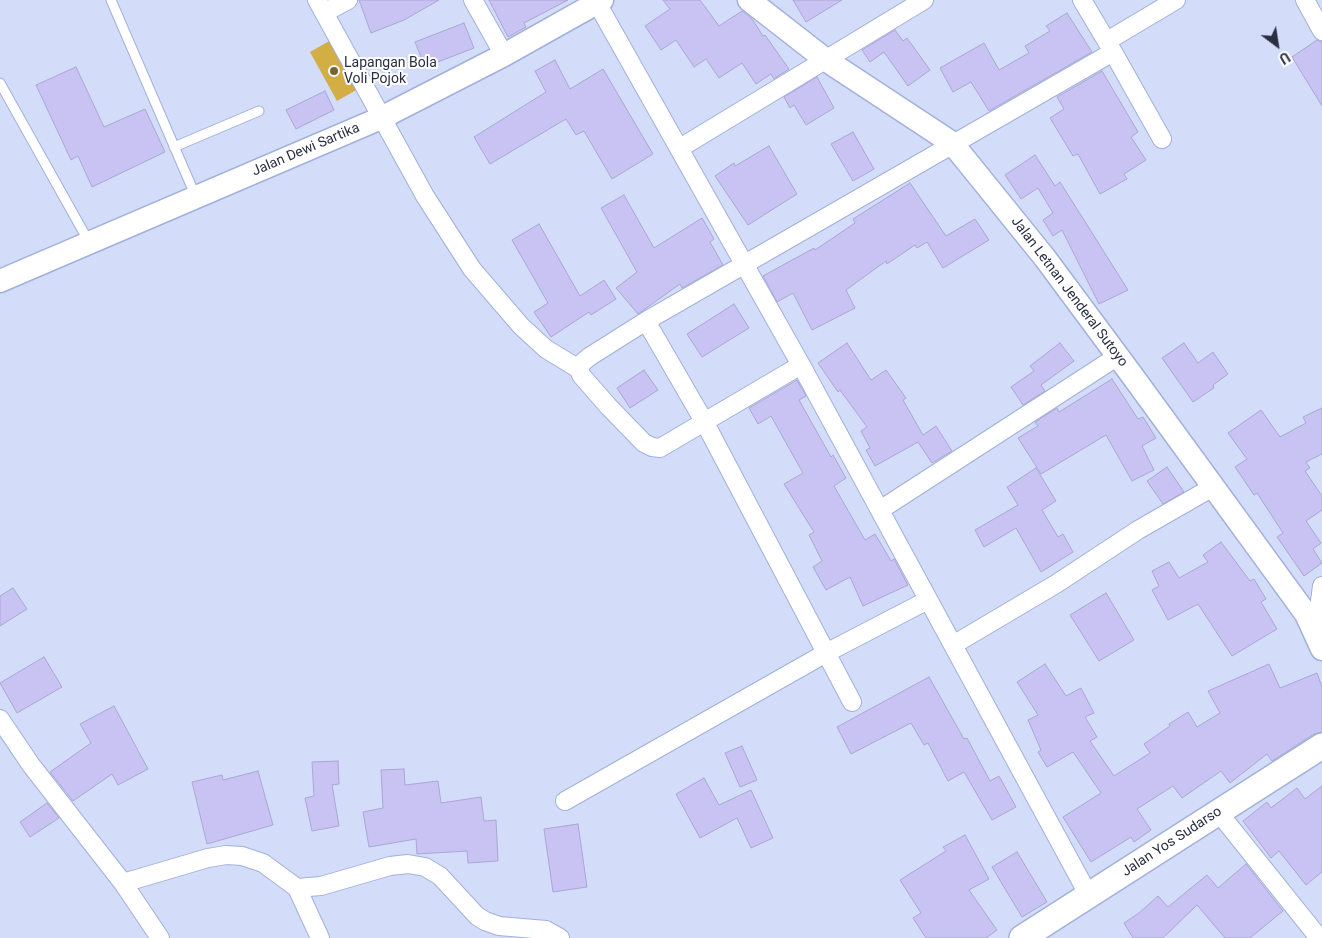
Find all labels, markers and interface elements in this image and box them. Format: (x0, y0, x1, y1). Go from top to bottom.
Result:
north arrow (1252, 20, 1302, 70)
text: U (1277, 49, 1293, 67)
place label: Lapangan Bola Voli Pojok (344, 55, 437, 88)
marker: Lapangan Bola Voli Pojok (328, 65, 340, 77)
street label: Jalan Dewi Sartika (250, 120, 362, 180)
street label: Jalan Letnan Jenderal Sutoyo (1007, 214, 1131, 370)
street label: Jalan Yos Sudarso (1119, 803, 1225, 881)

